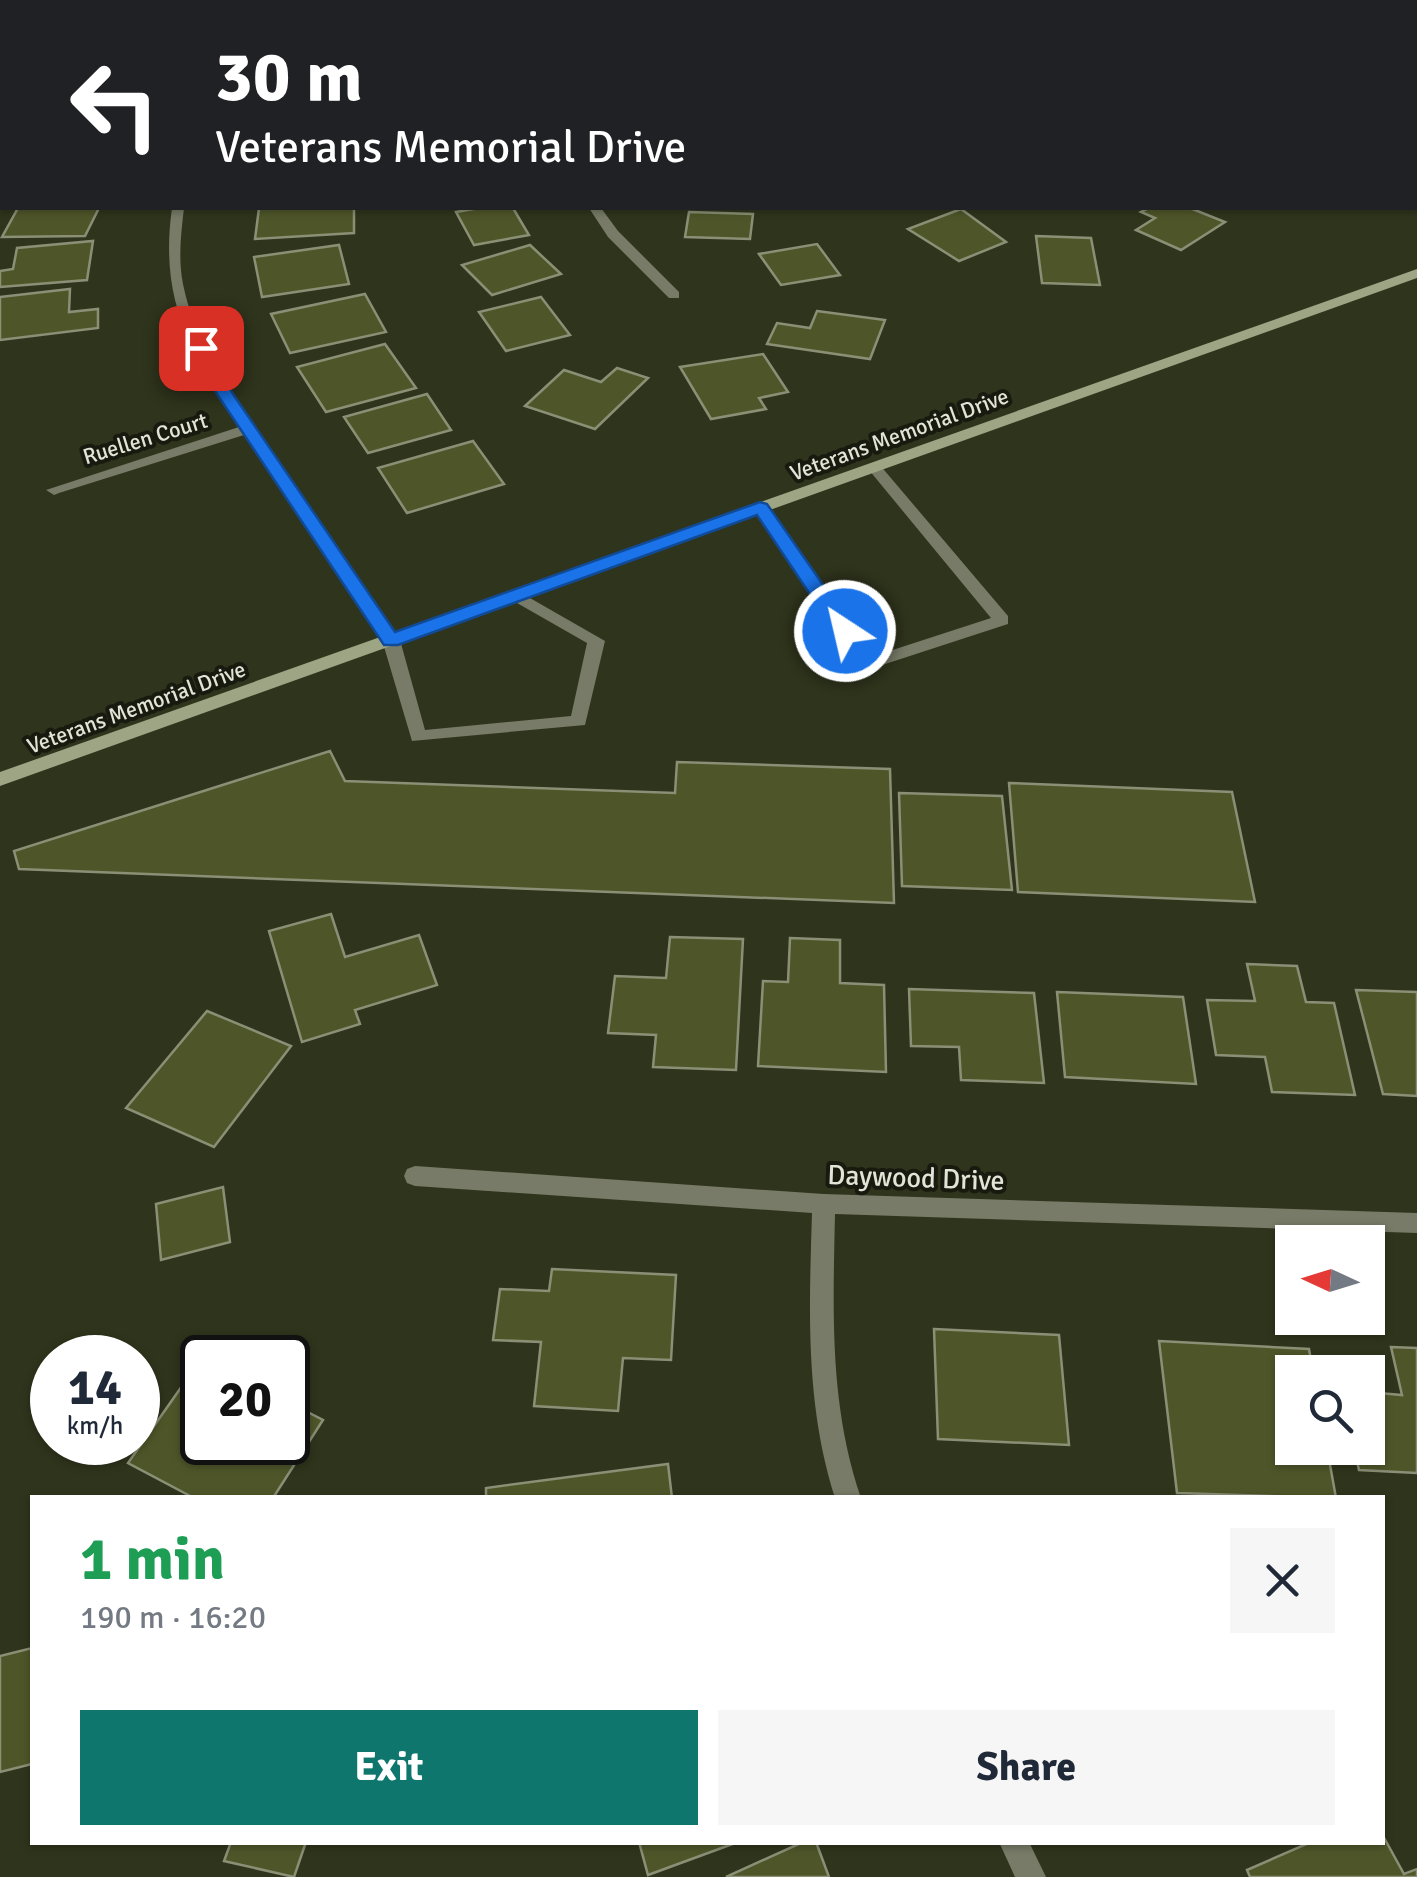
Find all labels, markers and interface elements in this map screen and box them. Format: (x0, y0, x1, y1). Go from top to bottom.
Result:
text: 30 m (215, 34, 363, 120)
icon: left (50, 40, 180, 170)
text: Veterans Memorial Drive (215, 120, 686, 175)
pin (159, 306, 244, 391)
icon: arrive (174, 321, 229, 376)
street label: Veterans Memorial Drive (786, 382, 1012, 487)
street label: Ruellen Court (80, 407, 211, 470)
position arrow (793, 579, 897, 683)
street label: Veterans Memorial Drive (23, 655, 249, 760)
street label: Daywood Drive (827, 1158, 1005, 1198)
north arrow (1275, 1225, 1385, 1335)
map controls (1275, 1225, 1385, 1465)
speed limit sign: 20 (180, 1335, 310, 1465)
button: search (1275, 1355, 1385, 1465)
text: 14 (68, 1357, 122, 1419)
text: km/h (67, 1410, 123, 1441)
text: 1 min (80, 1523, 225, 1597)
button: close (1230, 1528, 1335, 1633)
text: 190 m · 16:20 (80, 1598, 266, 1637)
button: Exit (80, 1710, 698, 1825)
button: Share (718, 1710, 1335, 1825)

